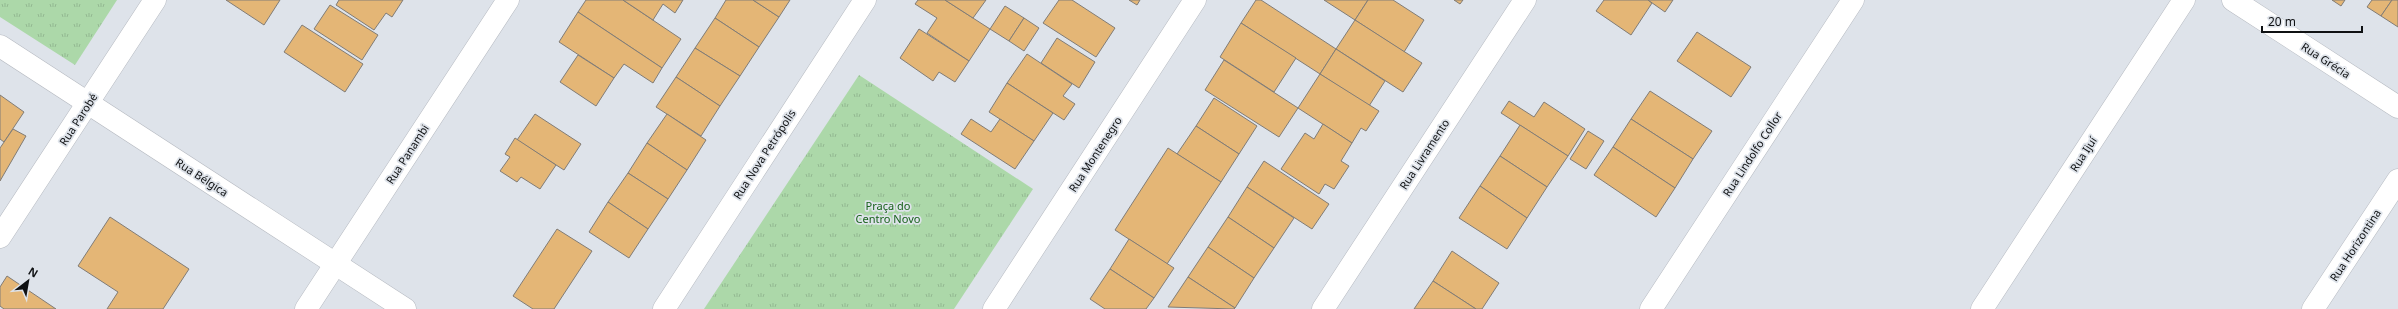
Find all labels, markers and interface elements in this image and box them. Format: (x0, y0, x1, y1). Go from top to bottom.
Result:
scale bar (2262, 8, 2362, 34)
text: 20 m (2268, 13, 2296, 30)
street label: Rua Grécia (2299, 39, 2353, 81)
street label: Rua Parobé (56, 90, 100, 148)
street label: Rua Nova Petrópolis (729, 106, 799, 202)
street label: Rua Lindolfo Collor (1719, 108, 1785, 199)
street label: Rua Montenegro (1065, 113, 1125, 195)
street label: Rua Livramento (1396, 116, 1453, 192)
street label: Rua Panambi (382, 121, 432, 187)
street label: Rua Ijuí (2066, 133, 2101, 174)
street label: Rua Bélgica (173, 154, 231, 200)
park label: Praça do Centro Novo (856, 198, 921, 226)
street label: Rua Horizontina (2326, 206, 2384, 284)
north arrow (8, 261, 48, 301)
text: N (26, 263, 41, 281)

